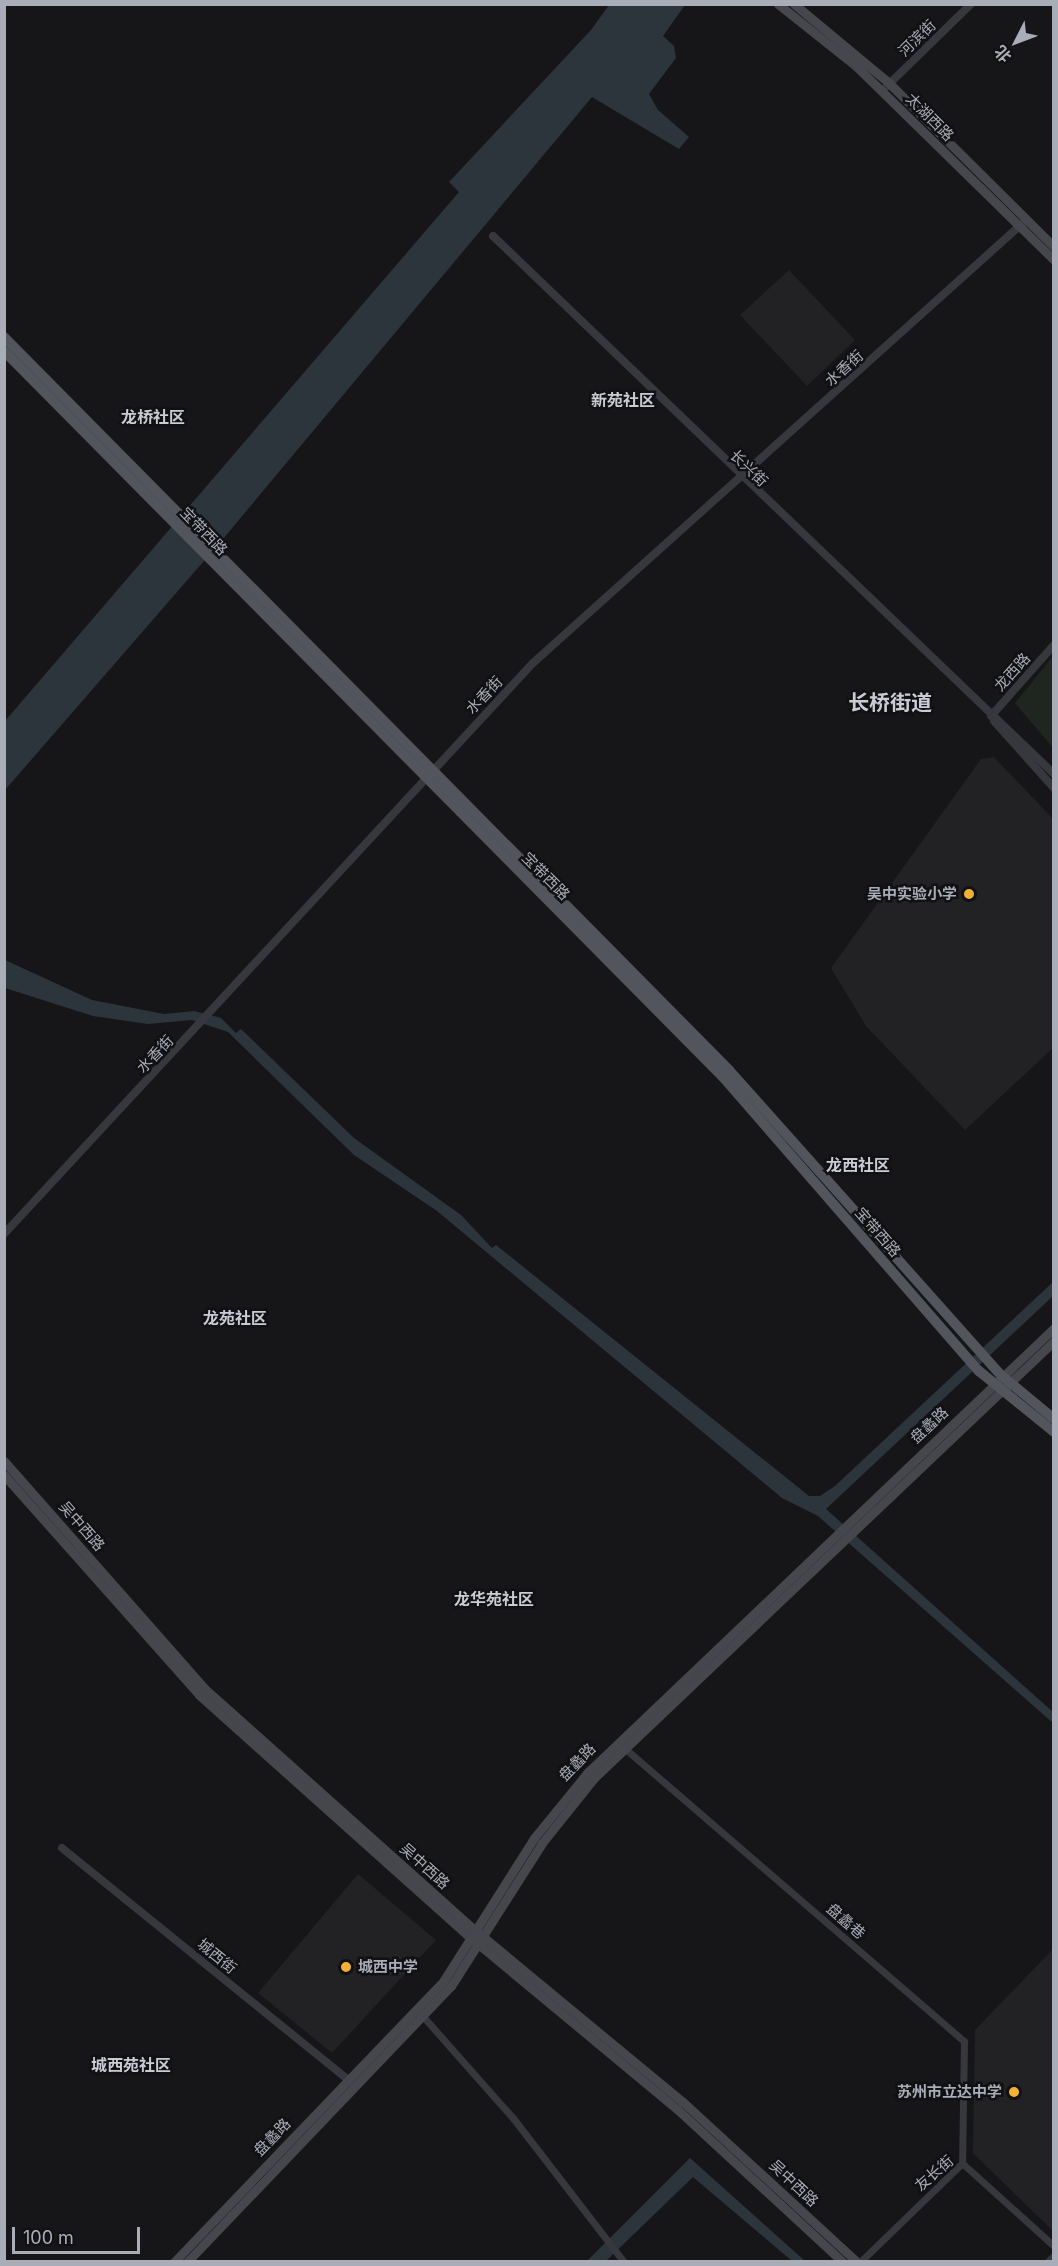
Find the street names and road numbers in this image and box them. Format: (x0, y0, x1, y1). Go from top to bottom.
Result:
street label: 河滨街 (895, 16, 939, 60)
street label: 太湖西路 (902, 89, 958, 145)
street label: 水香街 (821, 346, 867, 390)
street label: 长兴街 (727, 446, 771, 490)
street label: 宝带西路 (177, 503, 231, 559)
street label: 龙西路 (990, 649, 1034, 695)
street label: 水香街 (462, 673, 506, 717)
street label: 宝带西路 (518, 848, 574, 904)
street label: 水香街 (133, 1032, 177, 1076)
street label: 宝带西路 (852, 1203, 904, 1261)
street label: 盘蠡路 (906, 1403, 952, 1447)
street label: 吴中西路 (56, 1497, 108, 1555)
street label: 盘蠡路 (555, 1740, 599, 1784)
street label: 吴中西路 (397, 1839, 453, 1893)
street label: 盘蠡巷 (823, 1899, 869, 1943)
street label: 城西街 (194, 1935, 240, 1977)
street label: 盘蠡路 (250, 2115, 294, 2159)
street label: 友长街 (911, 2151, 957, 2195)
street label: 吴中西路 (766, 2156, 822, 2210)

